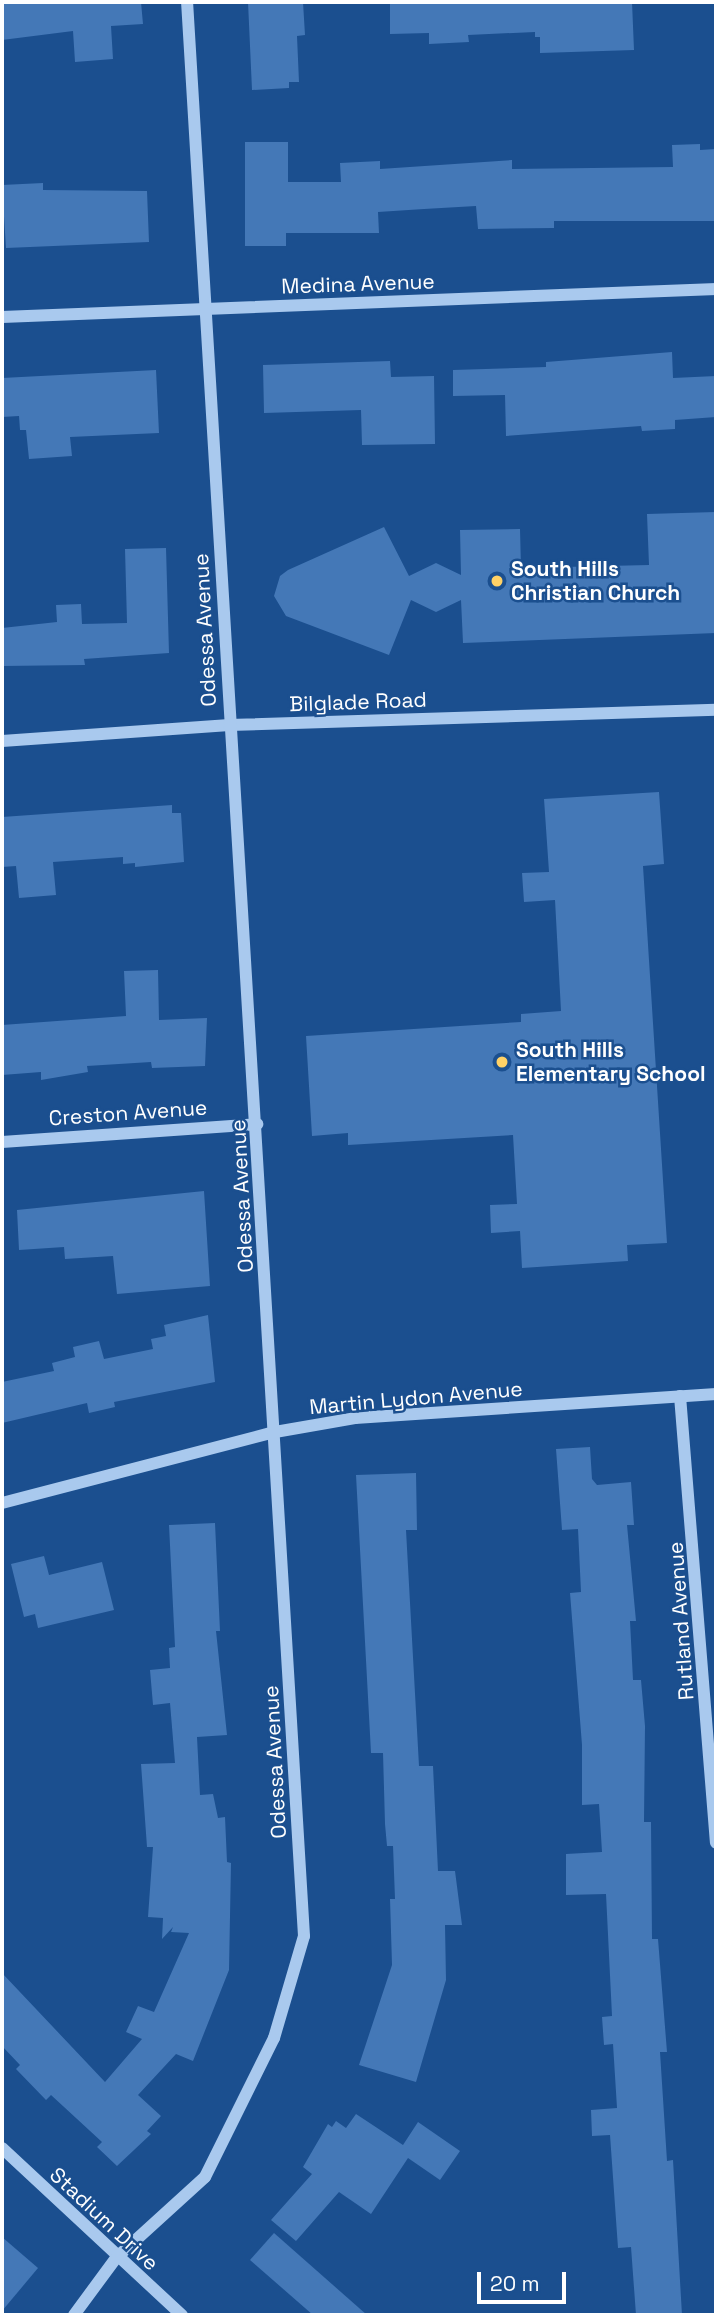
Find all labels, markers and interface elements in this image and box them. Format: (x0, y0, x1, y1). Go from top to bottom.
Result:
street label: Medina Avenue (281, 269, 435, 299)
street label: Odessa Avenue (188, 553, 222, 707)
place label: South Hills Christian Church (511, 556, 680, 606)
marker: South Hills Christian Church (489, 573, 505, 589)
street label: Bilglade Road (289, 687, 427, 717)
place label: South Hills Elementary School (516, 1037, 706, 1087)
marker: South Hills Elementary School (494, 1054, 510, 1070)
street label: Creston Avenue (48, 1095, 208, 1131)
street label: Odessa Avenue (225, 1119, 259, 1273)
street label: Martin Lydon Avenue (308, 1376, 524, 1420)
street label: Rutland Avenue (663, 1541, 699, 1701)
street label: Odessa Avenue (258, 1685, 292, 1839)
street label: Stadium Drive (44, 2162, 164, 2276)
scale bar (480, 2258, 569, 2302)
text: 20 m (490, 2270, 540, 2297)

